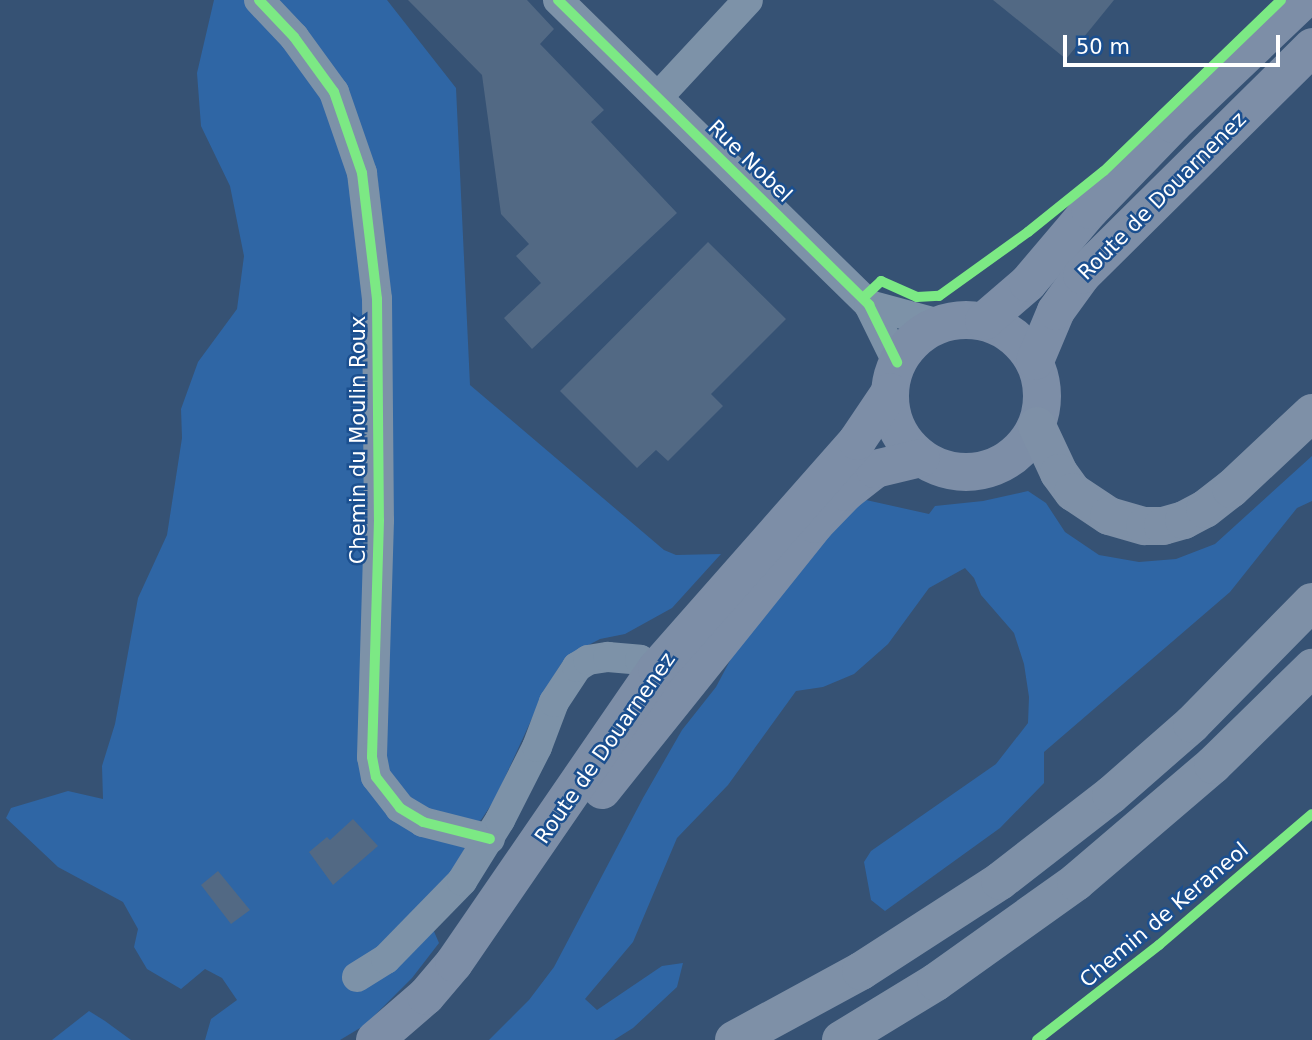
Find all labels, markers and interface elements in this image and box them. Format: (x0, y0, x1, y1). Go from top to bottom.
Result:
scale bar (1067, 21, 1284, 65)
text: 50 m (1076, 35, 1130, 59)
street label: Route de Douarnenez (1073, 107, 1251, 285)
street label: Rue Nobel (703, 115, 797, 207)
street label: Chemin du Moulin Roux (345, 316, 371, 564)
street label: Route de Douarnenez (529, 648, 681, 848)
street label: Chemin de Keraneol (1075, 837, 1253, 993)

